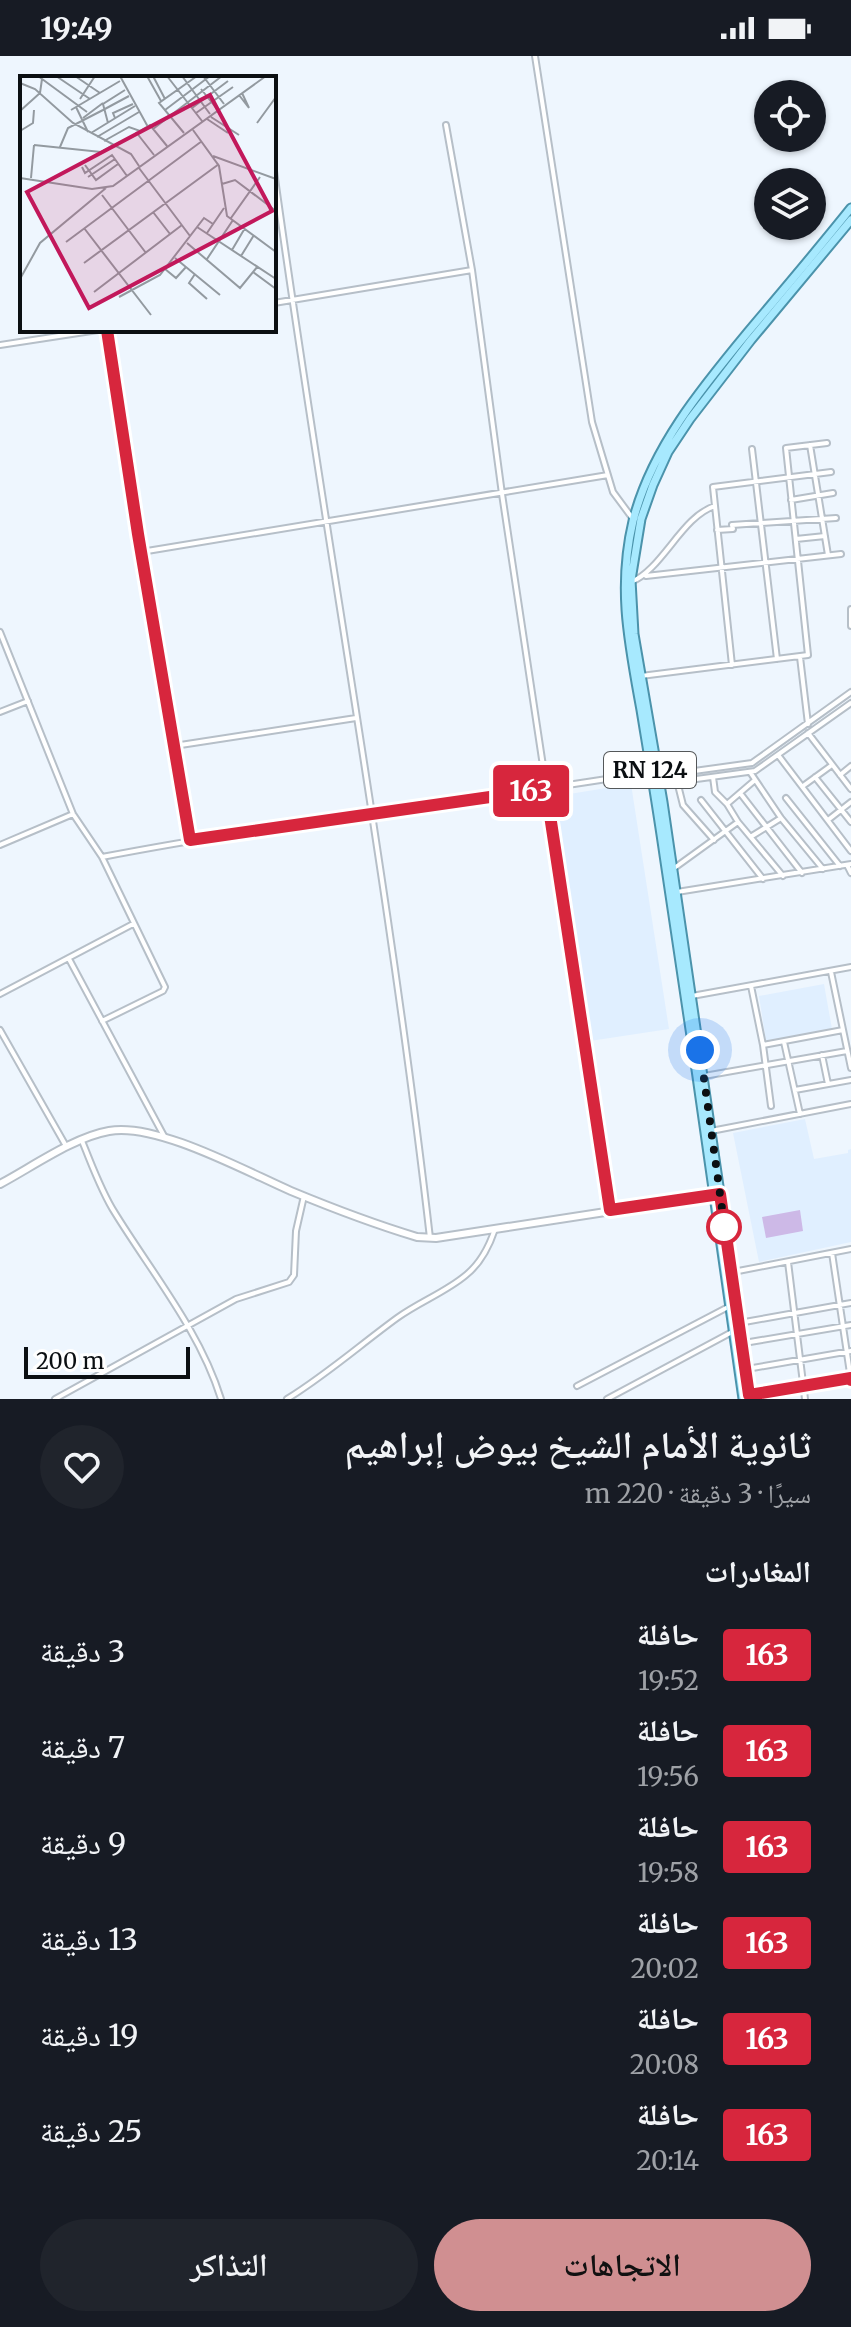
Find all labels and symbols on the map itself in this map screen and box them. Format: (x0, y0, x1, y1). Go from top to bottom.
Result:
inset map (20, 76, 276, 332)
road number: RN 124 (604, 752, 696, 788)
line badge: 163 (485, 765, 577, 817)
your location (680, 1030, 720, 1070)
unlabelled marker (707, 1210, 741, 1244)
scale bar (24, 1343, 190, 1379)

